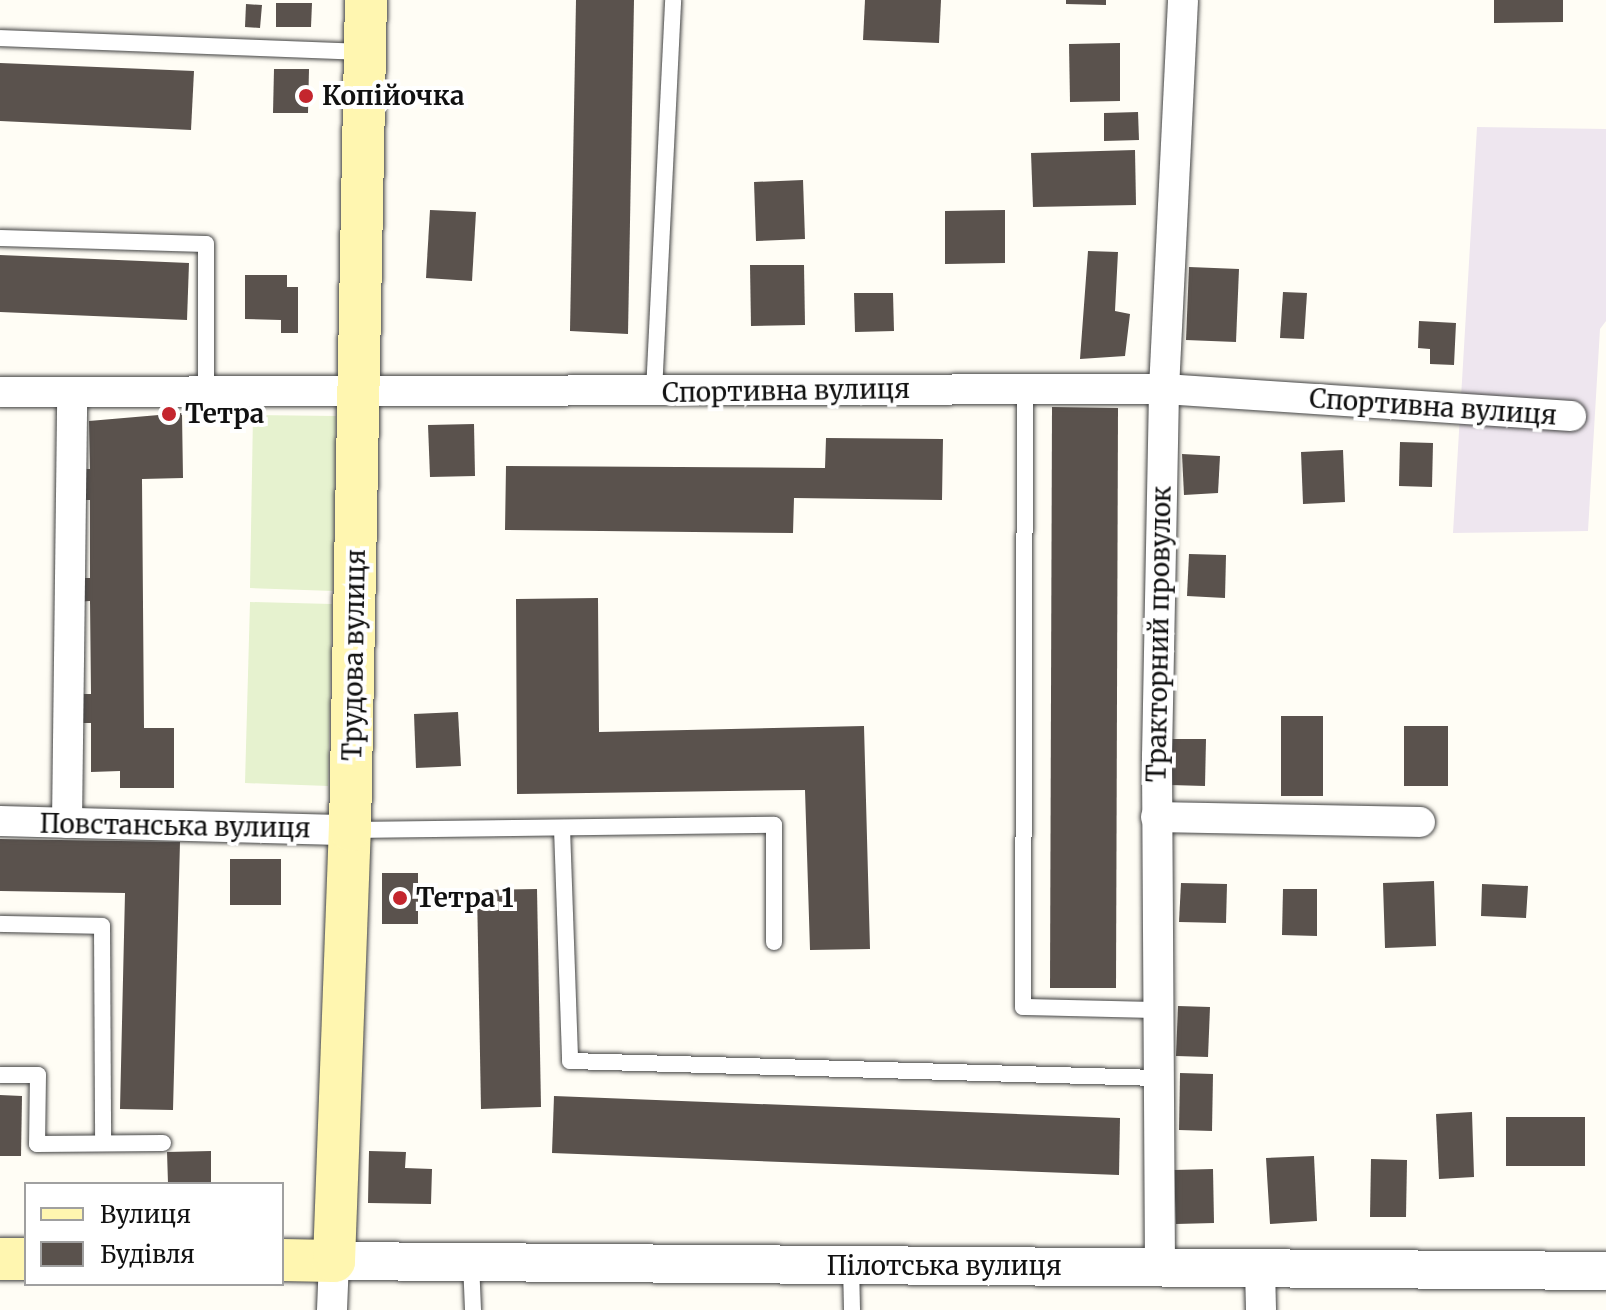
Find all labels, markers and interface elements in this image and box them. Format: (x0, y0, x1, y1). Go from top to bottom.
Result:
place label: Копійочка (322, 80, 464, 112)
marker: Копійочка (297, 87, 315, 105)
street label: Спортивна вулиця (662, 373, 910, 409)
street label: Спортивна вулиця (1308, 383, 1558, 431)
place label: Тетра (185, 398, 264, 430)
marker: Тетра (160, 405, 178, 423)
street label: Тракторний провулок (1141, 485, 1177, 783)
street label: Трудова вулиця (337, 549, 371, 761)
street label: Повстанська вулиця (39, 808, 311, 844)
place label: Тетра 1 (416, 882, 514, 914)
marker: Тетра 1 (391, 889, 409, 907)
legend (24, 1182, 284, 1286)
text: Вулиця (100, 1199, 191, 1230)
text: Будівля (100, 1239, 195, 1270)
street label: Пілотська вулиця (826, 1250, 1062, 1282)

